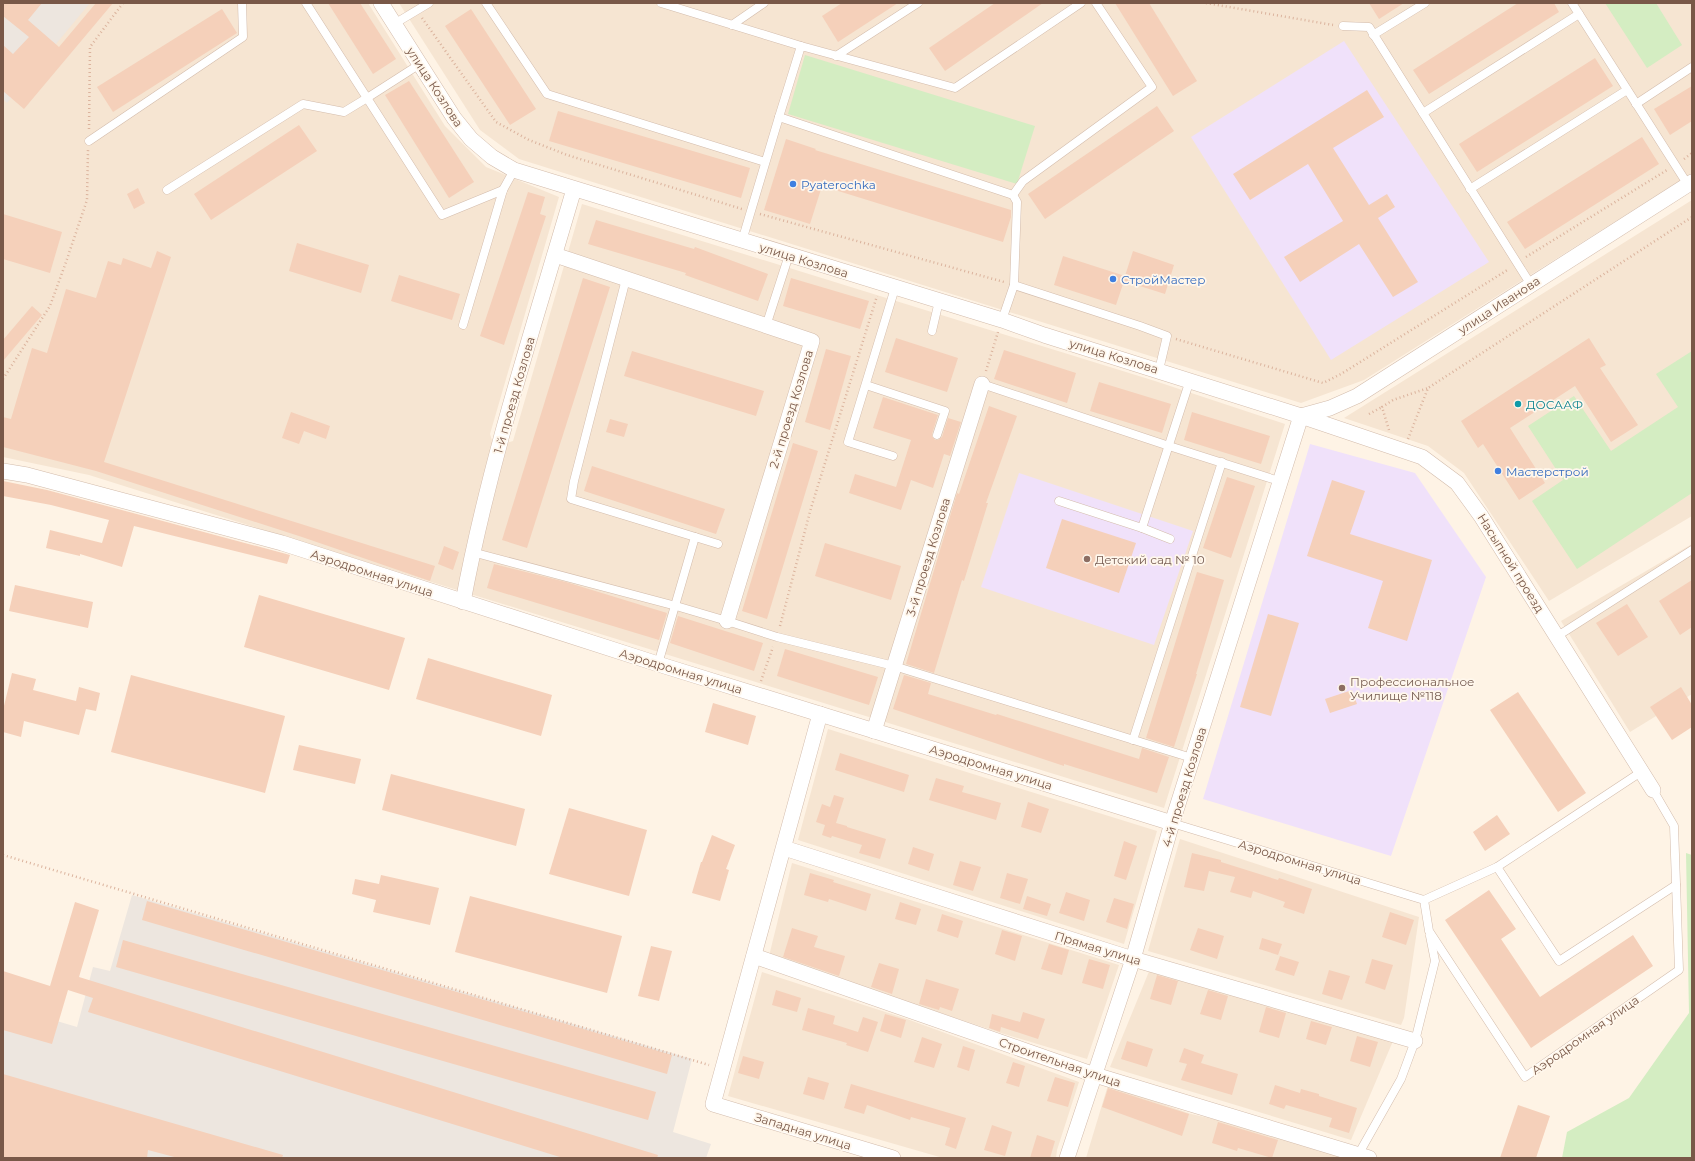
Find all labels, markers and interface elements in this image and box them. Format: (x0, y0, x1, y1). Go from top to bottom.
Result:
street label: улица Козлова (403, 43, 466, 130)
place label: Pyaterochka (801, 177, 876, 192)
marker: Pyaterochka (788, 179, 798, 189)
street label: улица Козлова (757, 239, 850, 281)
place label: СтройМастер (1121, 272, 1205, 287)
street label: улица Иванова (1454, 273, 1543, 338)
marker: СтройМастер (1108, 274, 1118, 284)
street label: 1-й проезд Козлова (490, 335, 538, 455)
street label: улица Козлова (1067, 335, 1160, 377)
street label: 2-й проезд Козлова (766, 348, 816, 470)
place label: ДОСААФ (1526, 397, 1583, 412)
marker: ДОСААФ (1513, 399, 1523, 409)
place label: Мастерстрой (1506, 464, 1589, 479)
marker: Мастерстрой (1493, 466, 1503, 476)
street label: 3-й проезд Козлова (903, 496, 953, 618)
street label: Насыпной проезд (1474, 511, 1548, 615)
street label: Аэродромная улица (309, 546, 435, 600)
place label: Детский сад № 10 (1095, 552, 1205, 567)
marker: Детский сад № 10 (1082, 554, 1092, 564)
street label: Аэродромная улица (618, 645, 744, 697)
place label: Профессиональное Училище №118 (1350, 674, 1474, 703)
marker: Профессиональное Училище №118 (1337, 683, 1347, 693)
street label: 4-й проезд Козлова (1159, 725, 1209, 849)
street label: Аэродромная улица (928, 741, 1054, 793)
street label: Аэродромная улица (1237, 836, 1363, 888)
street label: Прямая улица (1053, 928, 1143, 968)
street label: Аэродромная улица (1528, 992, 1642, 1078)
street label: Строительная улица (997, 1034, 1123, 1090)
street label: Западная улица (753, 1109, 853, 1153)

